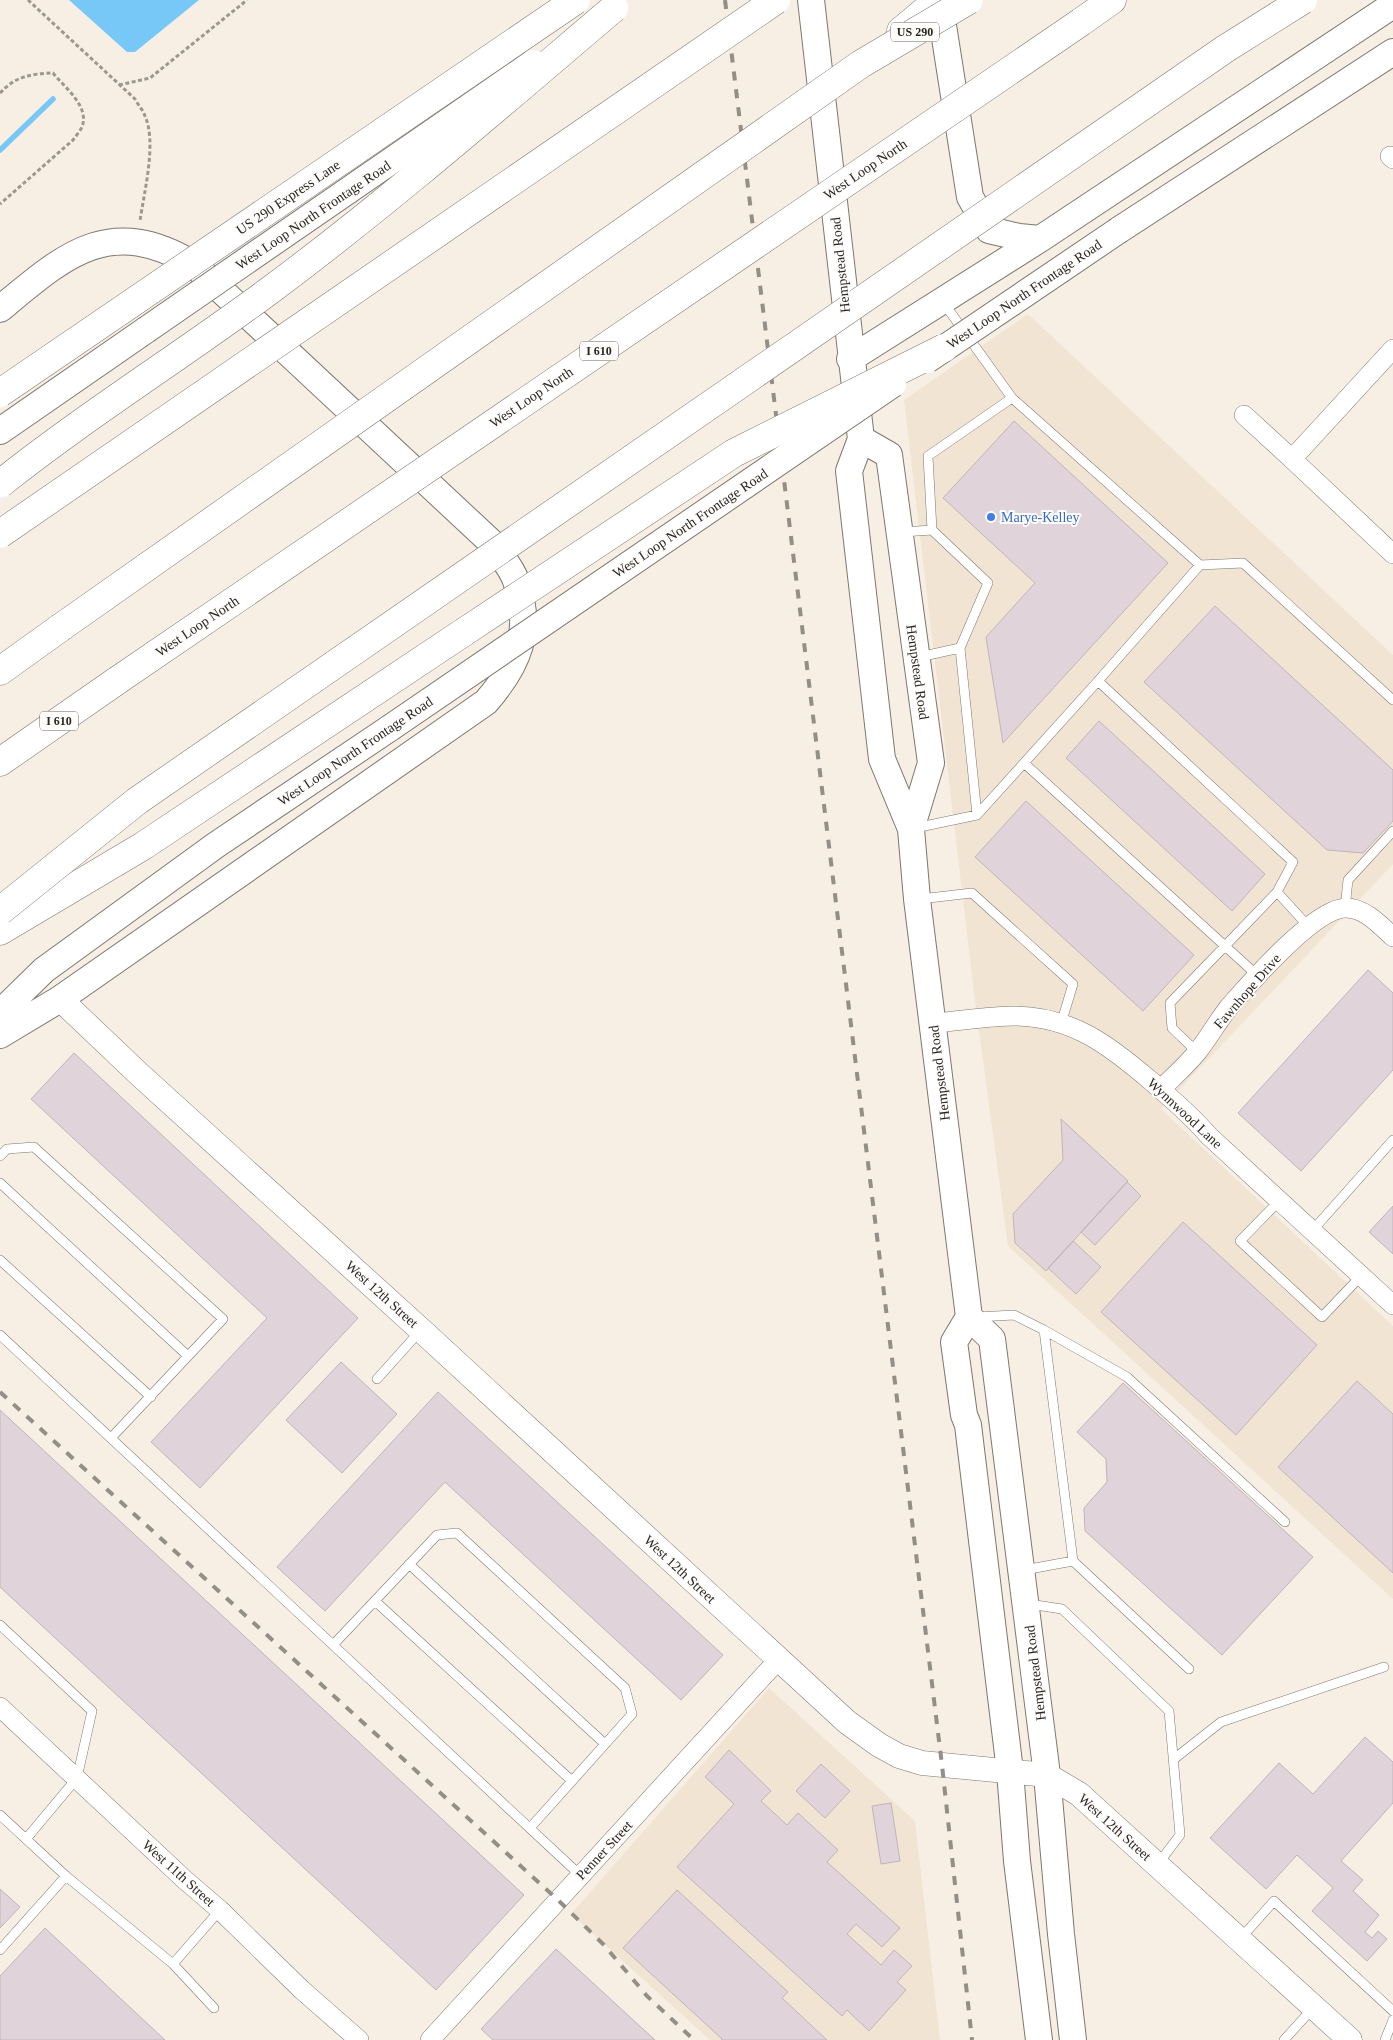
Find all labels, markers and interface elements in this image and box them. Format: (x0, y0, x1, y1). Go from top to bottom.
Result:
road number: US 290 (891, 22, 939, 42)
street label: West Loop North (821, 136, 910, 203)
street label: US 290 Express Lane (234, 157, 343, 238)
street label: West Loop North Frontage Road (233, 158, 393, 273)
street label: Hempstead Road (828, 216, 853, 313)
street label: West Loop North Frontage Road (944, 237, 1104, 352)
road number: I 610 (580, 342, 618, 361)
street label: West Loop North (487, 364, 576, 431)
street label: West Loop North Frontage Road (610, 466, 770, 581)
place label: Marye-Kelley (1001, 510, 1080, 525)
marker: Marye-Kelley (985, 511, 997, 523)
street label: West Loop North (153, 593, 242, 660)
street label: Hempstead Road (903, 623, 932, 721)
street label: West Loop North Frontage Road (275, 694, 435, 809)
road number: I 610 (40, 711, 78, 730)
street label: Fawnhope Drive (1211, 951, 1284, 1032)
street label: Hempstead Road (926, 1024, 953, 1122)
street label: Wynnwood Lane (1144, 1075, 1225, 1152)
street label: West 12th Street (342, 1258, 421, 1331)
street label: West 12th Street (641, 1532, 719, 1606)
street label: Hempstead Road (1022, 1624, 1049, 1722)
street label: West 12th Street (1075, 1791, 1154, 1864)
street label: Penner Street (573, 1818, 636, 1883)
street label: West 11th Street (140, 1837, 218, 1910)

